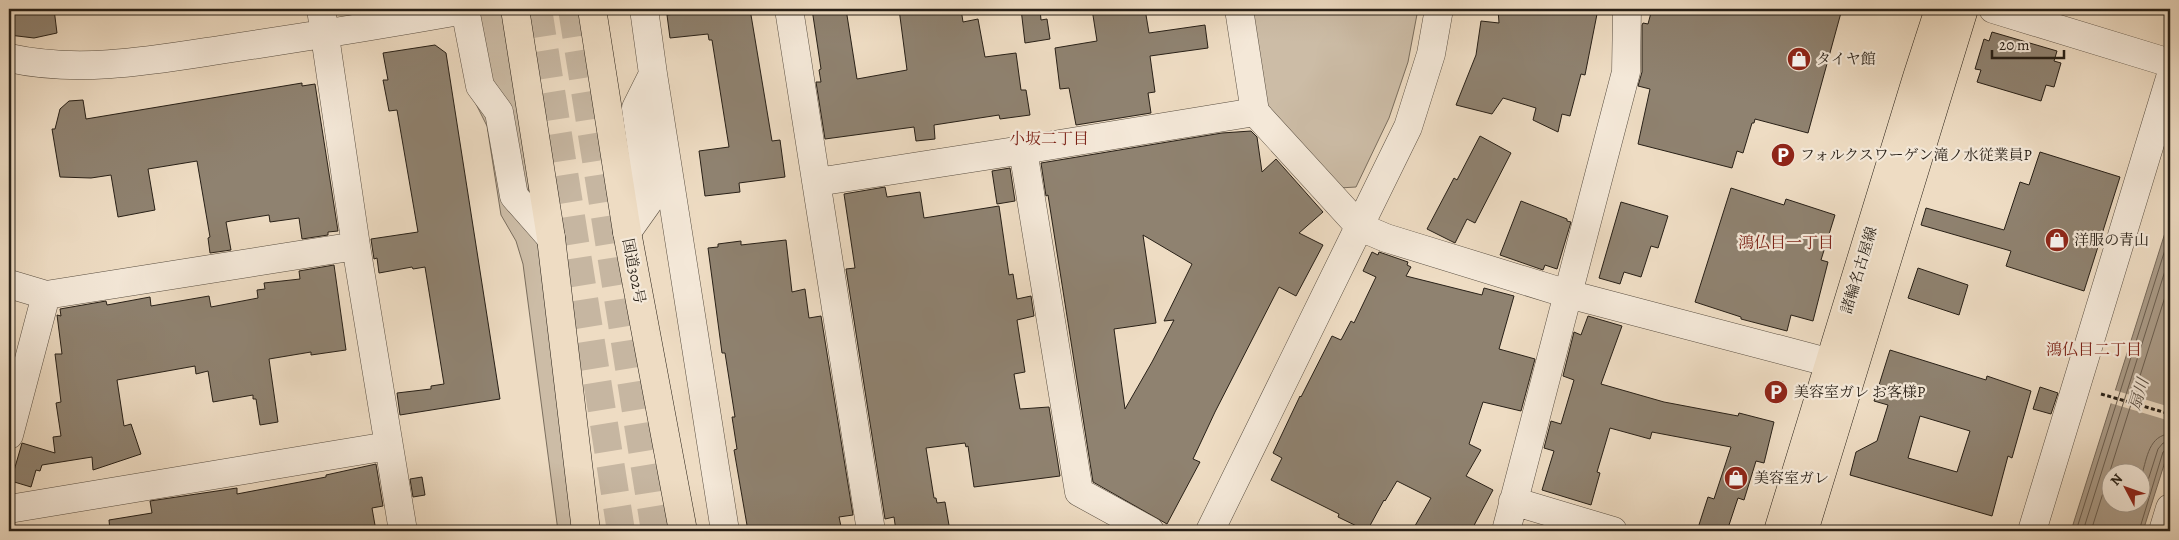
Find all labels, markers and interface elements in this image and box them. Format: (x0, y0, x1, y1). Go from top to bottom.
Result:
scale bar (1992, 28, 2064, 60)
text: 20 m (1999, 35, 2030, 55)
shop icon: タイヤ館 (1786, 46, 1812, 72)
place label: タイヤ館 (1816, 49, 1876, 69)
district label: 小坂二丁目 (1009, 128, 1089, 150)
parking icon: フォルクスワーゲン滝ノ水従業員P (1770, 142, 1796, 168)
place label: フォルクスワーゲン滝ノ水従業員P (1800, 145, 2032, 165)
street label: 諸輪名古屋線 (1836, 224, 1882, 316)
shop icon: 洋服の青山 (2044, 227, 2070, 253)
place label: 洋服の青山 (2074, 230, 2149, 250)
district label: 鴻仏目一丁目 (1738, 232, 1834, 254)
street label: 国道302号 (618, 237, 650, 305)
district label: 鴻仏目二丁目 (2046, 339, 2142, 361)
water label: 扇川 (2124, 374, 2155, 413)
parking icon: 美容室ガレ お客様P (1763, 379, 1789, 405)
place label: 美容室ガレ お客様P (1794, 382, 1925, 402)
north arrow (2102, 462, 2152, 512)
shop icon: 美容室ガレ (1723, 465, 1749, 491)
place label: 美容室ガレ (1754, 468, 1829, 488)
text: N (2106, 470, 2127, 490)

